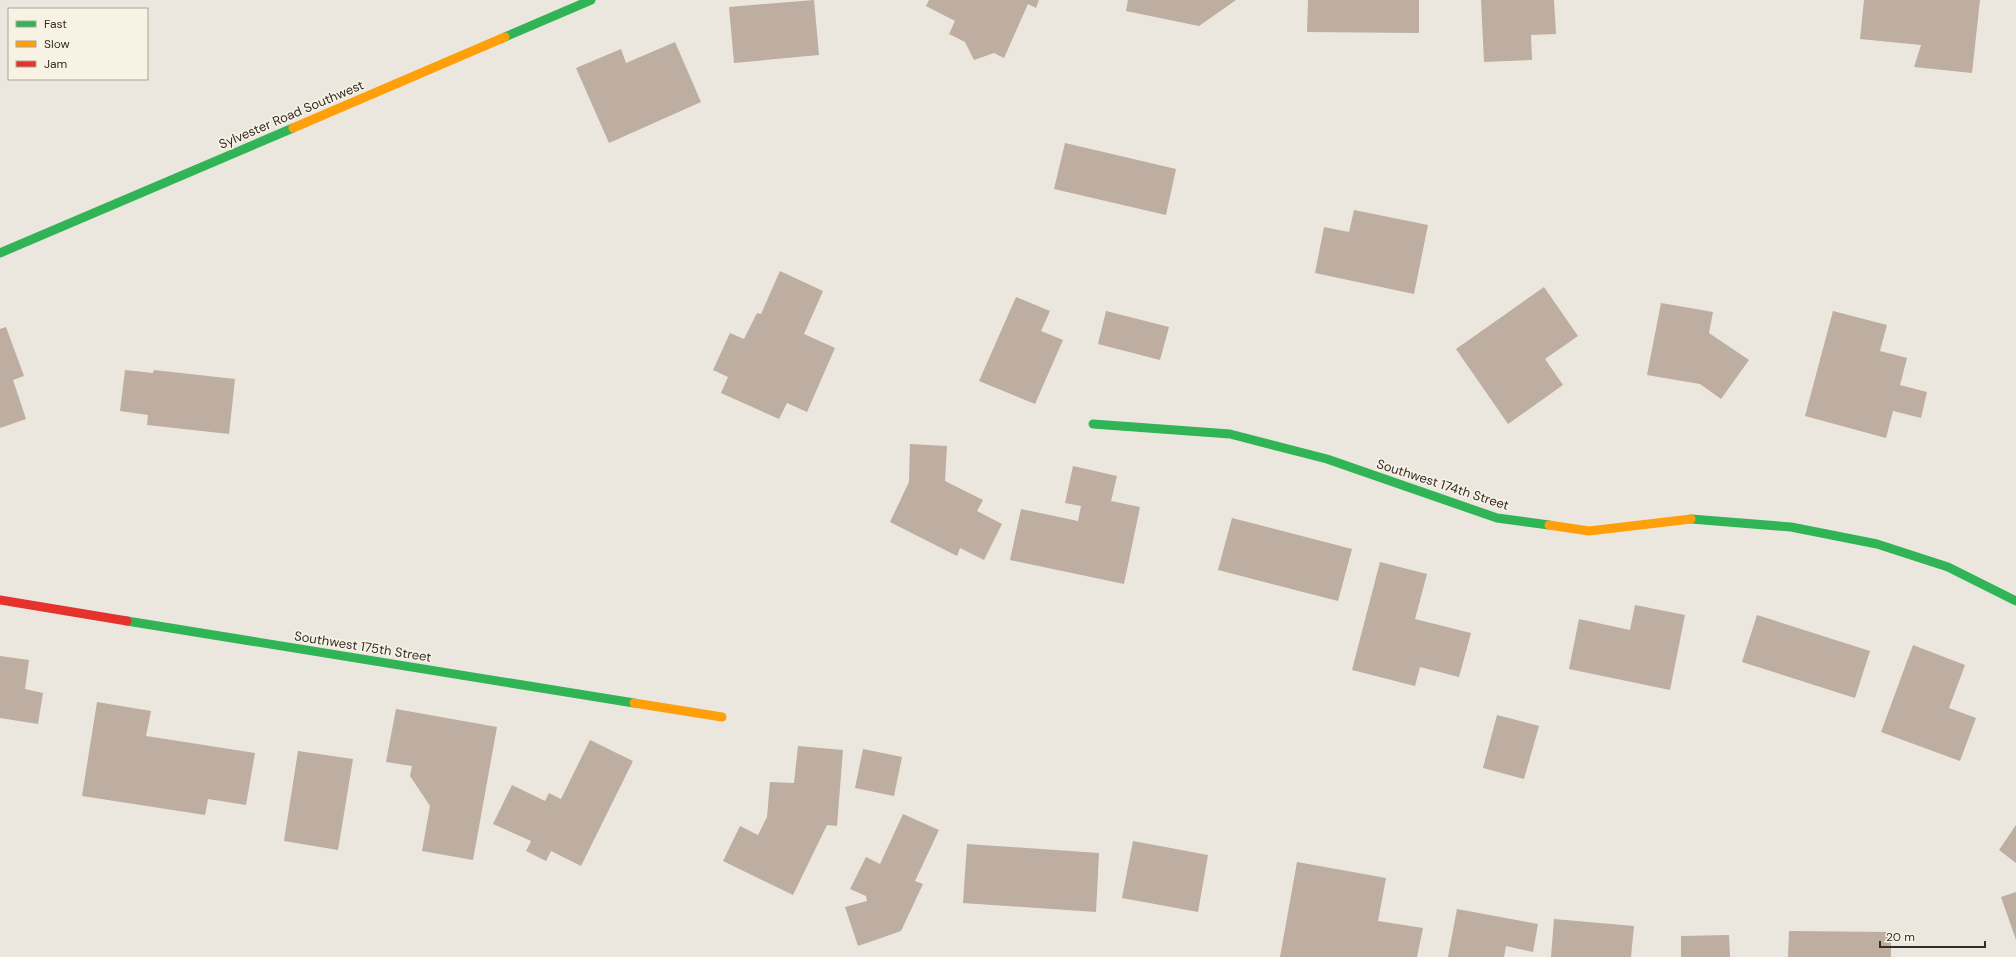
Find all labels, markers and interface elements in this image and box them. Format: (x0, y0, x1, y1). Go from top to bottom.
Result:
legend (8, 8, 148, 80)
text: Fast (44, 16, 67, 32)
text: Slow (44, 36, 70, 52)
text: Jam (44, 56, 67, 72)
street label: Sylvester Road Southwest (216, 76, 366, 153)
street label: Southwest 174th Street (1375, 455, 1511, 514)
street label: Southwest 175th Street (293, 627, 433, 666)
scale bar (1880, 923, 1985, 949)
text: 20 m (1886, 929, 1915, 945)

